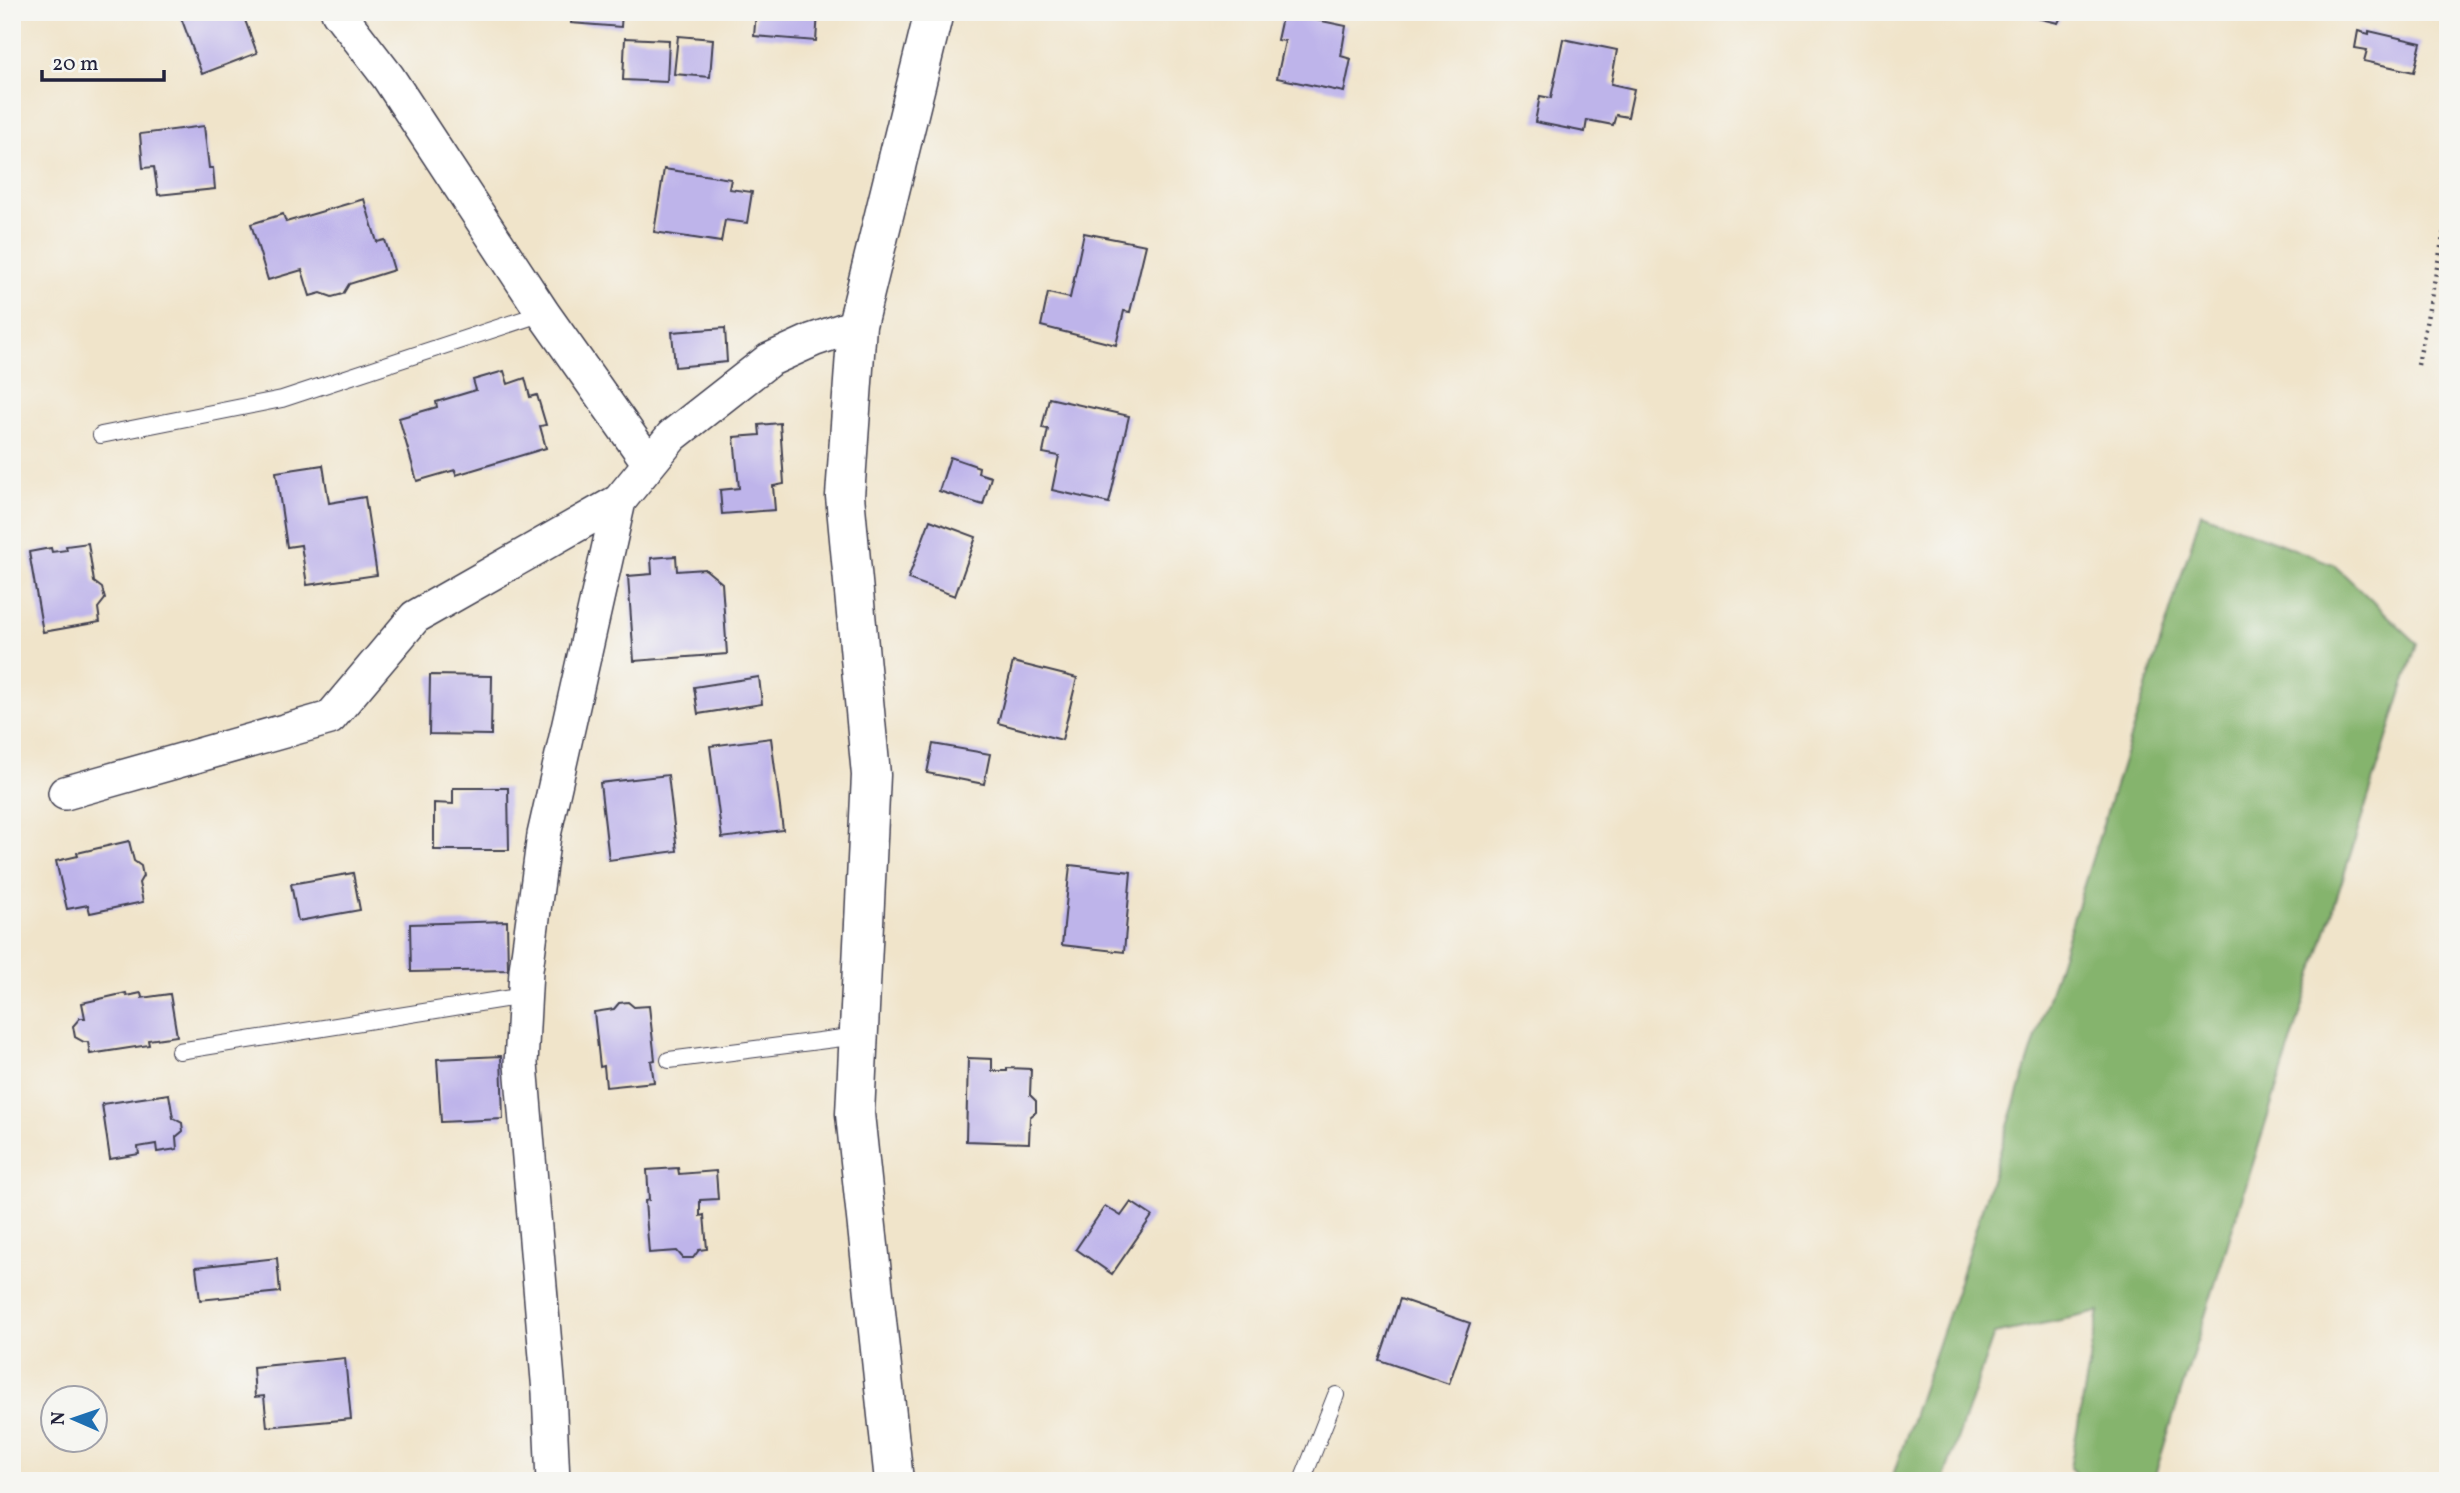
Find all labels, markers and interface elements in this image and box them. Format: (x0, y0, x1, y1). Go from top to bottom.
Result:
scale bar (42, 38, 164, 82)
text: 20 m (52, 50, 98, 79)
north arrow (38, 1384, 108, 1454)
text: N (46, 1411, 72, 1426)

